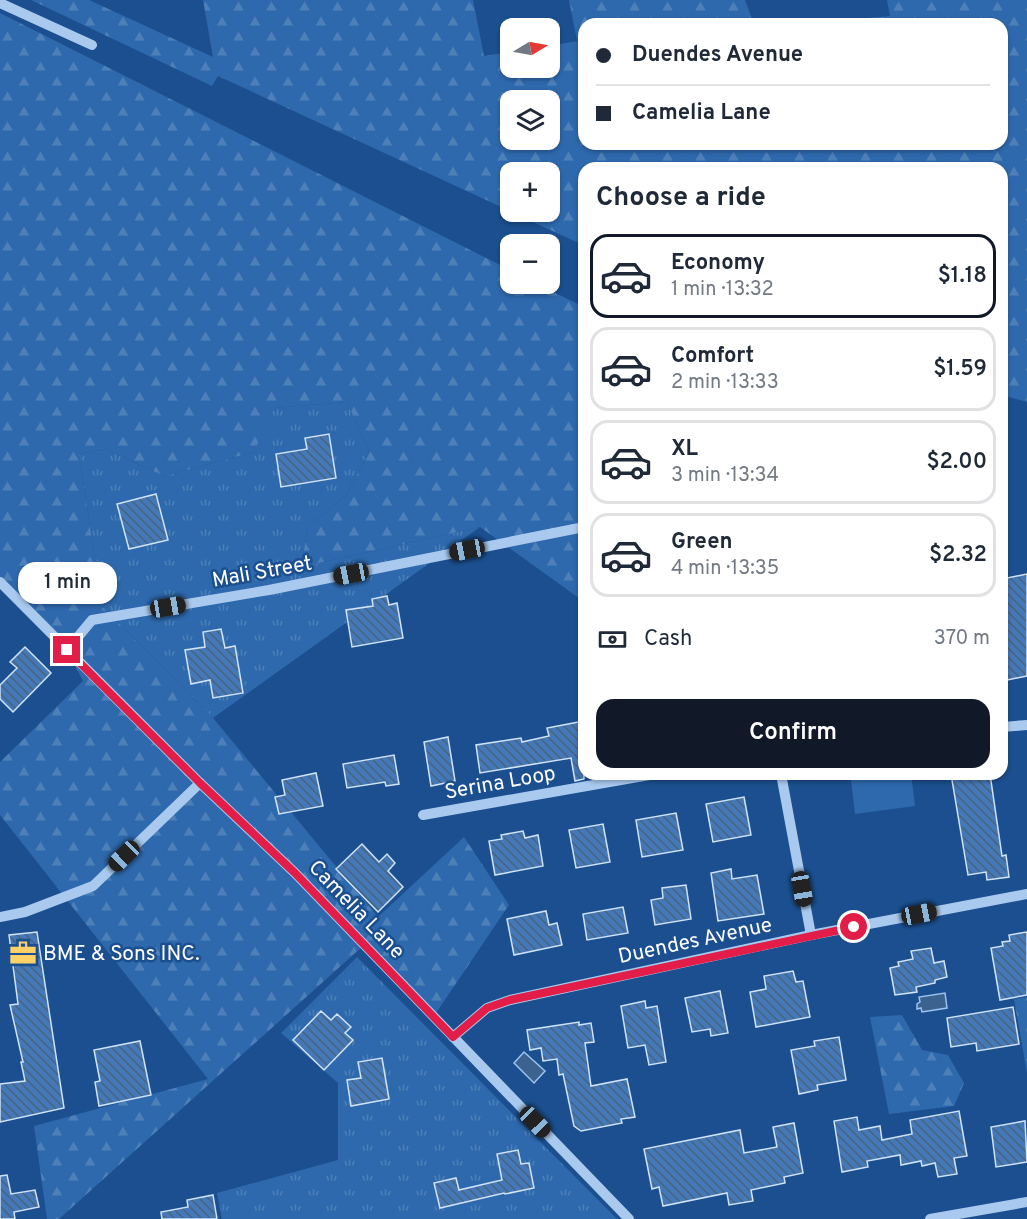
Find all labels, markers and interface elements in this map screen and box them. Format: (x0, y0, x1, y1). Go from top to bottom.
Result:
north arrow (500, 18, 560, 78)
map controls (500, 18, 560, 294)
text: Duendes Avenue (632, 42, 803, 69)
button: layers (500, 90, 560, 150)
text: Camelia Lane (632, 100, 771, 127)
button: + (500, 162, 560, 222)
text: Choose a ride (596, 181, 766, 215)
button: − (500, 234, 560, 294)
icon: car (599, 249, 653, 303)
text: Economy (671, 250, 765, 277)
text: $1.18 (938, 263, 987, 290)
text: 1 min · 13:32 (671, 277, 774, 303)
icon: car (599, 342, 653, 396)
text: Comfort (671, 343, 754, 370)
text: $1.59 (933, 356, 987, 383)
text: 2 min · 13:33 (671, 370, 779, 396)
icon: car (599, 435, 653, 489)
text: XL (671, 436, 698, 463)
text: $2.00 (926, 449, 987, 476)
text: 3 min · 13:34 (671, 463, 779, 489)
icon: car (599, 528, 653, 582)
text: Green (671, 529, 733, 556)
car (448, 538, 486, 562)
text: $2.32 (929, 542, 987, 569)
street label: Mali Street (210, 550, 314, 595)
text: 4 min · 13:35 (671, 556, 779, 582)
car (332, 562, 370, 586)
callout: 1 min (17, 563, 116, 605)
text: 1 min (44, 570, 91, 596)
car (149, 595, 187, 619)
icon: cash (596, 623, 629, 656)
text: Cash (644, 626, 693, 653)
text: 370 m (934, 626, 990, 652)
route end (53, 636, 80, 663)
button: Confirm (596, 699, 990, 768)
street label: Serina Loop (443, 760, 558, 807)
car (105, 837, 143, 875)
street label: Camelia Lane (302, 855, 410, 965)
car (790, 870, 814, 908)
car (900, 902, 938, 926)
street label: Duendes Avenue (616, 912, 775, 971)
route start (840, 913, 867, 940)
office icon: BME & Sons INC. (8, 938, 38, 968)
place label: BME & Sons INC. (43, 941, 200, 968)
car (516, 1103, 554, 1141)

